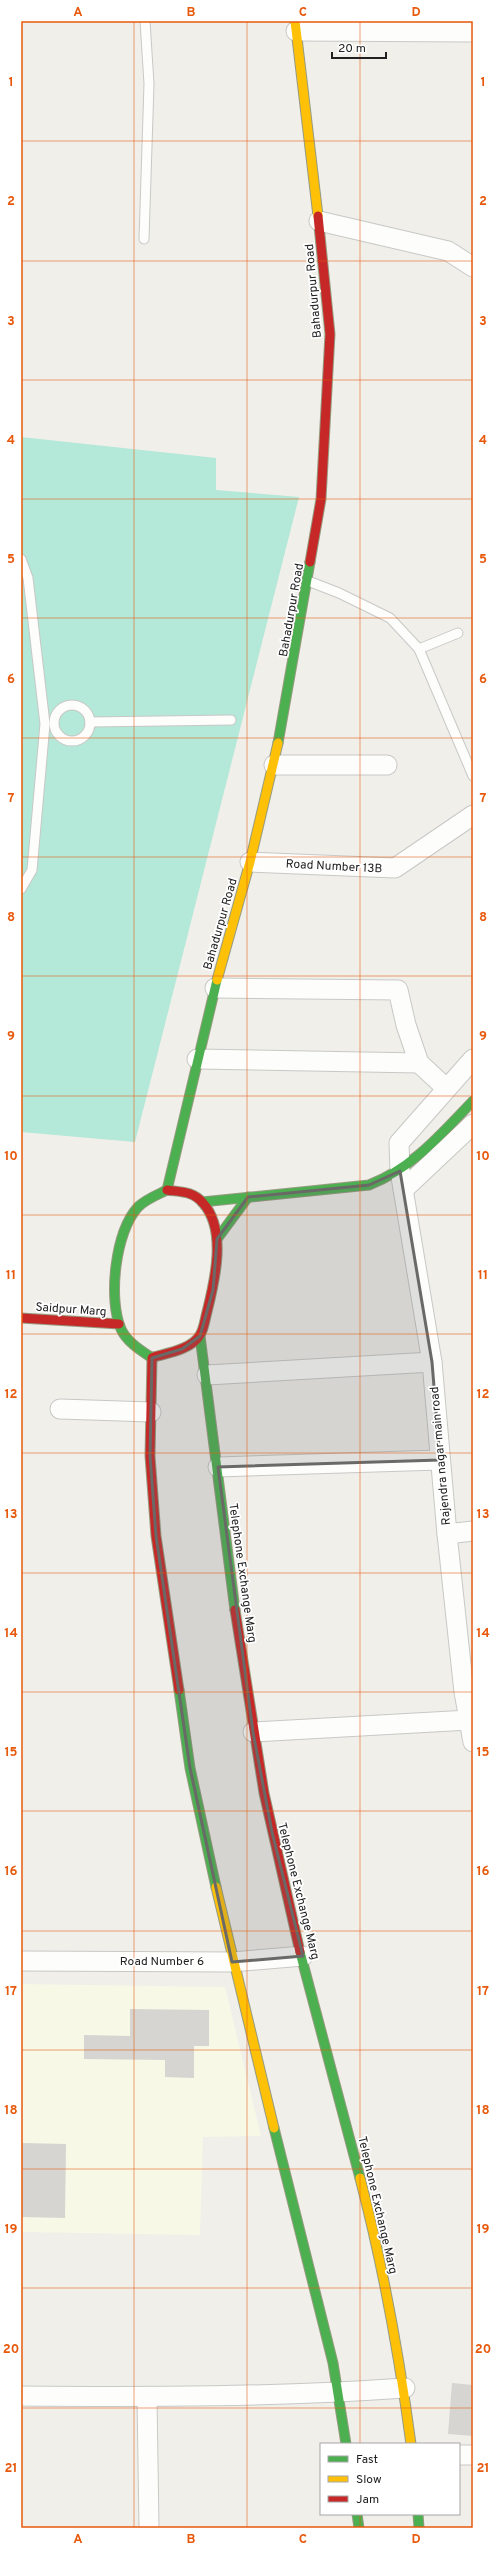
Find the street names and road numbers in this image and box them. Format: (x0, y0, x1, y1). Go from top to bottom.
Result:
street label: Bahadurpur Road (302, 243, 326, 339)
street label: Bahadurpur Road (276, 562, 308, 658)
street label: Road Number 13B (285, 856, 383, 878)
street label: Bahadurpur Road (200, 877, 242, 972)
street label: Saidpur Marg (35, 1300, 107, 1320)
street label: Rajendra nagar main road (427, 1386, 455, 1526)
street label: Telephone Exchange Marg (224, 1502, 260, 1644)
street label: Telephone Exchange Marg (273, 1821, 323, 1961)
street label: Road Number 6 (120, 1954, 204, 1970)
street label: Telephone Exchange Marg (353, 2135, 401, 2276)

